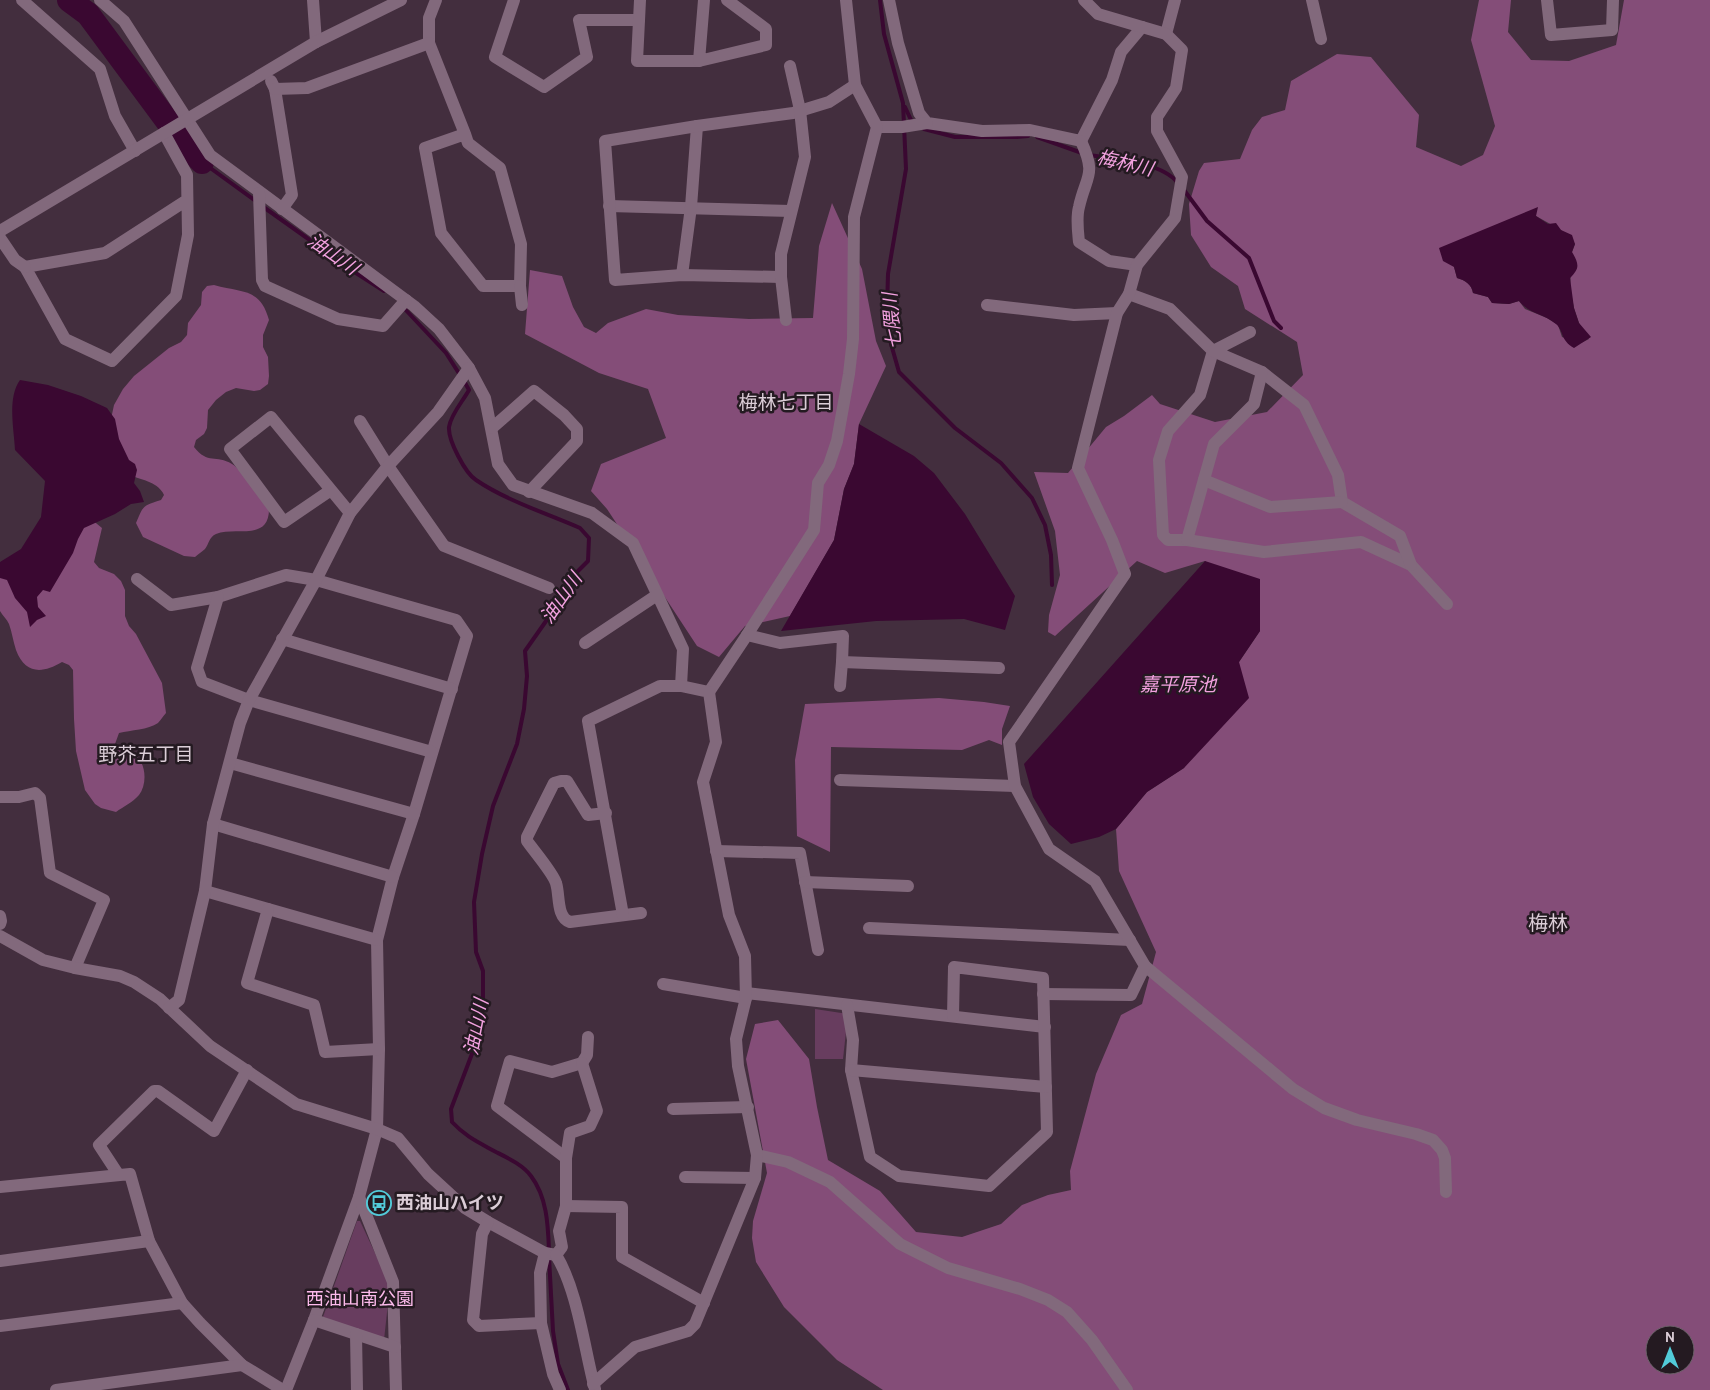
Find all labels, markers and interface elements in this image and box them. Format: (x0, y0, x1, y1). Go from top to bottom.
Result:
water label: 梅林川 (1095, 145, 1157, 181)
water label: 油山川 (303, 228, 365, 281)
water label: 七隈川 (878, 290, 906, 350)
district label: 梅林七丁目 (738, 391, 834, 414)
water label: 油山川 (535, 566, 588, 628)
water label: 嘉平原池 (1140, 673, 1218, 696)
district label: 野芥五丁目 (98, 743, 194, 766)
district label: 梅林 (1528, 911, 1568, 935)
water label: 油山川 (459, 995, 493, 1057)
bus stop icon: 西油山ハイツ (366, 1190, 392, 1216)
place label: 西油山ハイツ (396, 1192, 504, 1214)
park label: 西油山南公園 (306, 1288, 414, 1310)
north arrow (1645, 1325, 1695, 1375)
text: N (1665, 1328, 1675, 1346)

